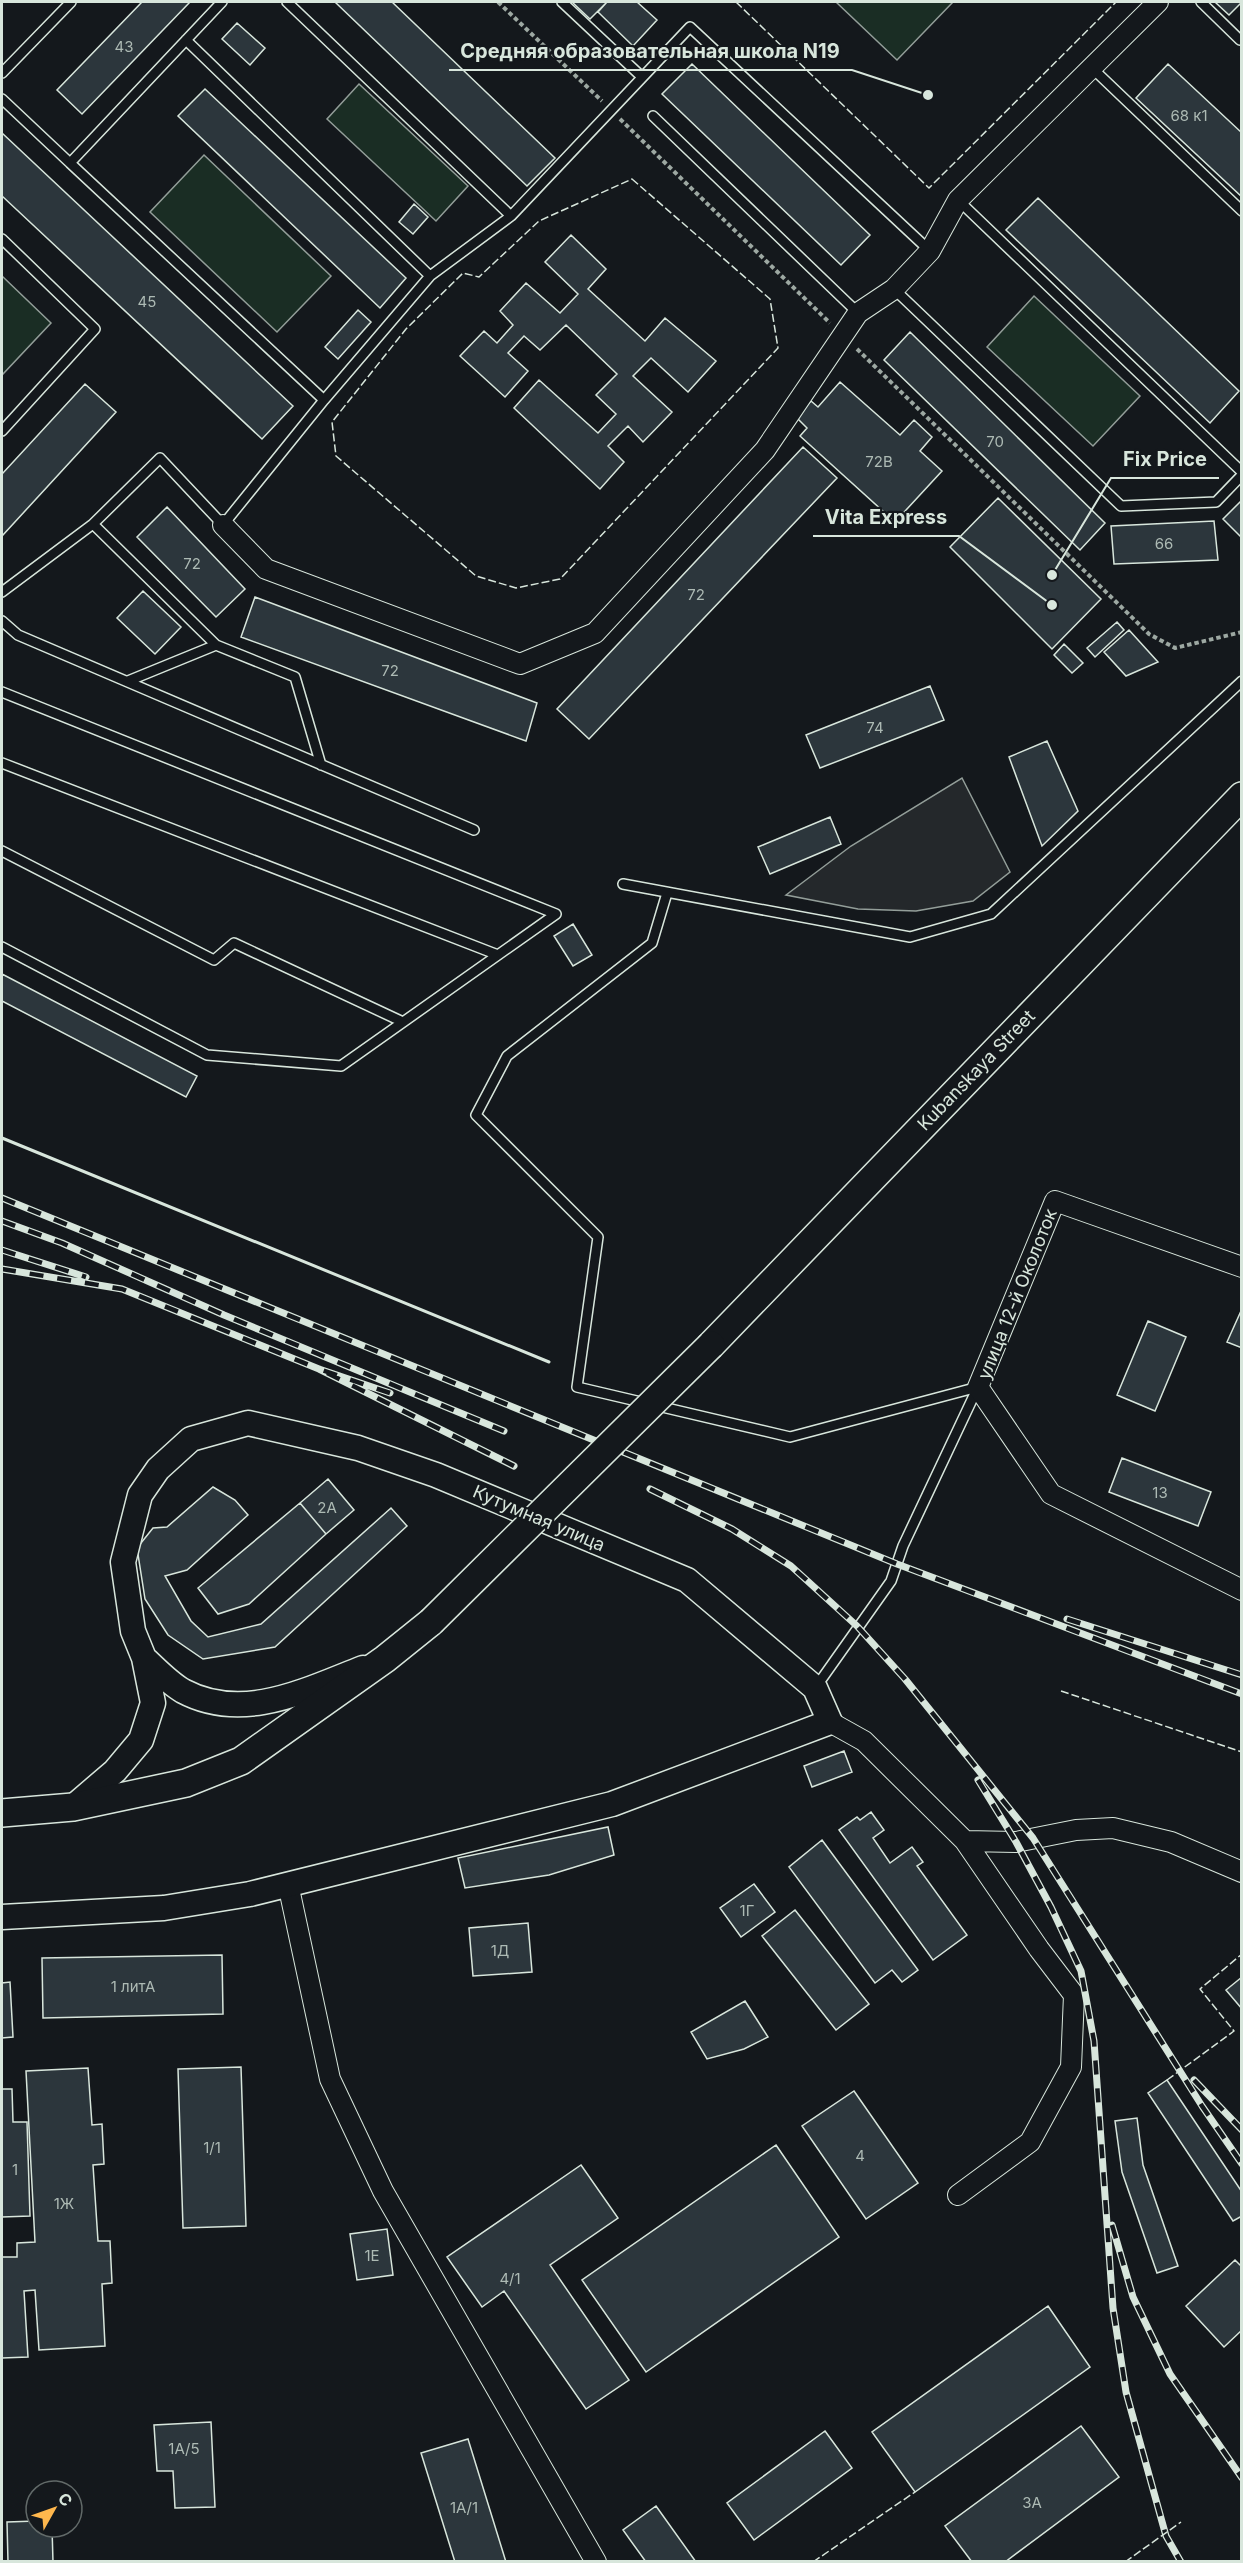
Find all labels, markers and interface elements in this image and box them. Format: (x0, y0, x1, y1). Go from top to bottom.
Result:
callout: Средняя образовательная школа N19 (449, 32, 852, 70)
house number: 43 (115, 37, 133, 56)
text: Средняя образовательная школа N19 (460, 39, 840, 63)
house number: 68 к1 (1170, 106, 1208, 125)
house number: 45 (138, 292, 156, 311)
house number: 70 (986, 432, 1004, 451)
callout: Fix Price (1111, 440, 1219, 478)
text: Fix Price (1123, 447, 1207, 471)
house number: 72В (865, 452, 893, 471)
callout: Vita Express (813, 498, 959, 536)
text: Vita Express (825, 505, 947, 529)
house number: 66 (1155, 534, 1173, 553)
house number: 72 (183, 554, 201, 573)
house number: 72 (687, 585, 705, 604)
house number: 72 (381, 661, 399, 680)
house number: 74 (866, 718, 884, 737)
street label: Kubanskaya Street (913, 1005, 1039, 1135)
street label: улица 12-й Околоток (973, 1205, 1061, 1382)
street label: Кутумная улица (470, 1481, 608, 1555)
house number: 13 (1152, 1483, 1168, 1502)
house number: 2А (317, 1498, 337, 1517)
house number: 1Г (740, 1901, 754, 1920)
house number: 1Д (491, 1941, 509, 1960)
house number: 1 литА (111, 1977, 155, 1996)
house number: 1/1 (203, 2138, 221, 2157)
house number: 4 (855, 2146, 865, 2165)
house number: 1 (12, 2160, 18, 2179)
house number: 1Ж (54, 2194, 74, 2213)
house number: 1Е (364, 2246, 380, 2265)
house number: 4/1 (499, 2269, 521, 2288)
house number: 1А/5 (168, 2439, 200, 2458)
north arrow (24, 2479, 84, 2539)
text: С (54, 2488, 77, 2510)
house number: 3А (1022, 2493, 1042, 2512)
house number: 1А/1 (450, 2498, 478, 2517)

